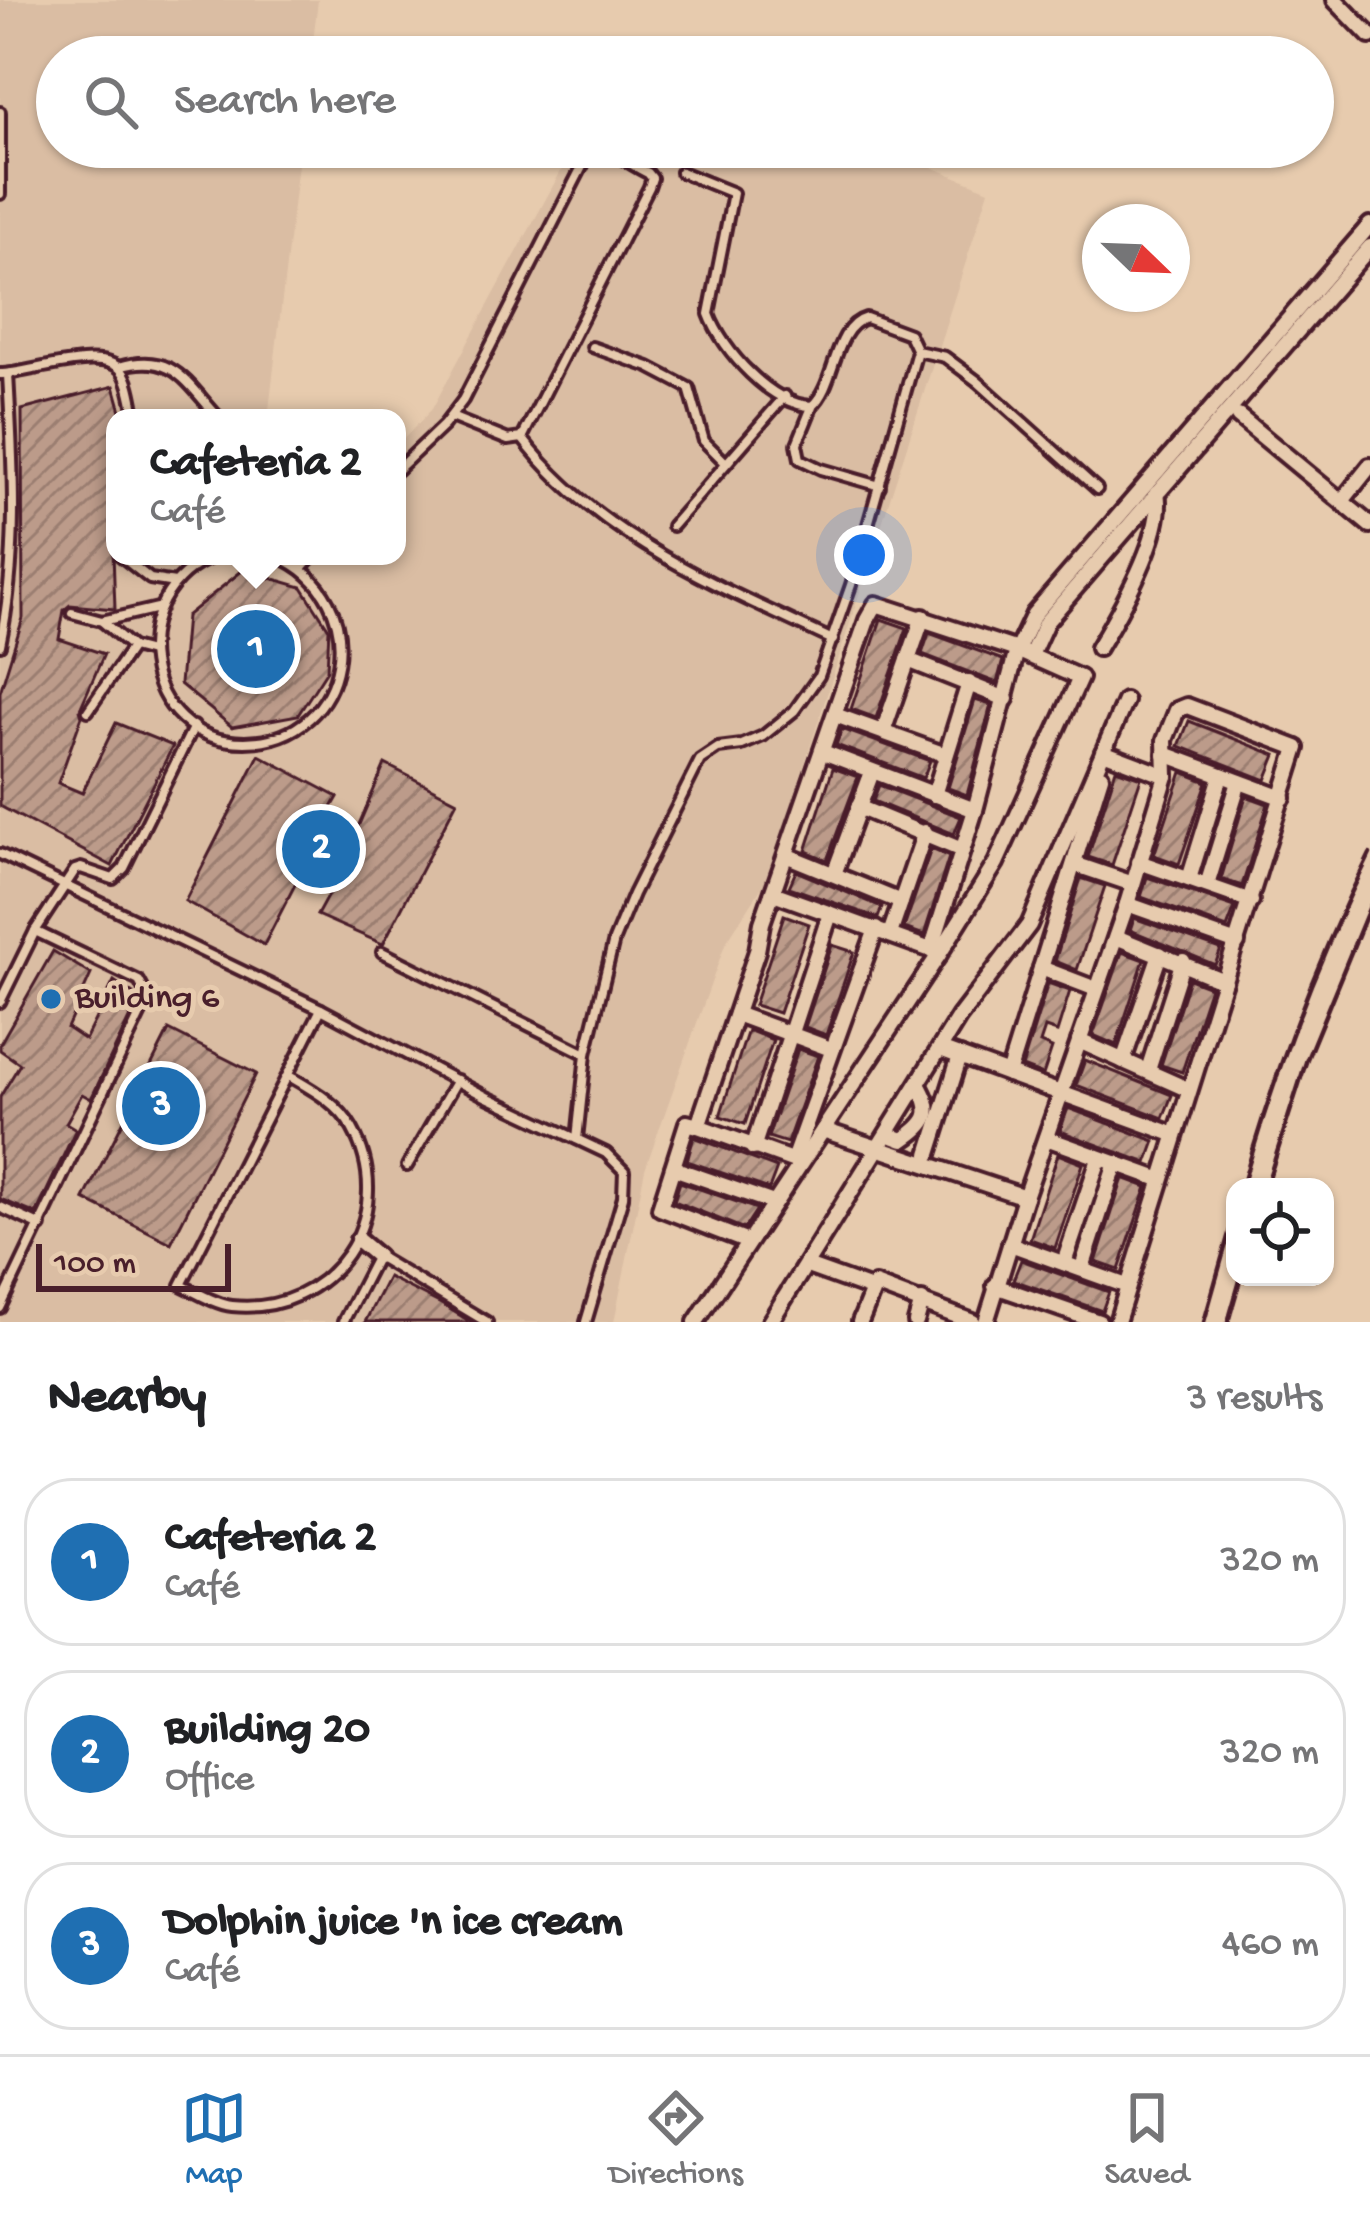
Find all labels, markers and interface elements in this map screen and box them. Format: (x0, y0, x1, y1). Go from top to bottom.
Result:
search box (36, 36, 1334, 168)
icon: search (78, 69, 144, 135)
text: Search here (174, 76, 396, 129)
north arrow (1082, 204, 1190, 312)
popup (106, 409, 406, 565)
text: Cafeteria 2 (150, 438, 362, 491)
text: Café (150, 491, 225, 537)
your location (834, 525, 894, 585)
pin: 1 (217, 604, 295, 694)
pin: 2 (282, 804, 360, 894)
place label: Building 6 (74, 978, 220, 1021)
marker: Building 6 (38, 986, 64, 1012)
pin: 3 (122, 1061, 200, 1151)
map controls (1226, 1178, 1334, 1286)
button: locate (1226, 1178, 1334, 1286)
scale bar (36, 1238, 231, 1291)
text: 100 m (54, 1246, 136, 1284)
text: Nearby (48, 1370, 206, 1430)
text: 3 results (1187, 1377, 1322, 1423)
text: Cafeteria 2 (165, 1513, 376, 1566)
text: 1 (82, 1539, 98, 1585)
text: 320 m (1221, 1539, 1319, 1585)
text: Café (165, 1566, 240, 1612)
text: Building 20 (165, 1705, 370, 1758)
text: 2 (80, 1731, 100, 1777)
text: 320 m (1221, 1731, 1319, 1777)
text: Office (165, 1758, 254, 1804)
text: Dolphin juice 'n ice cream (165, 1897, 623, 1950)
text: 3 (80, 1923, 100, 1969)
text: 460 m (1222, 1923, 1319, 1969)
text: Café (165, 1950, 240, 1996)
tab: Map (181, 2085, 247, 2195)
tab: Directions (609, 2085, 743, 2195)
tab: Saved (1105, 2085, 1189, 2195)

